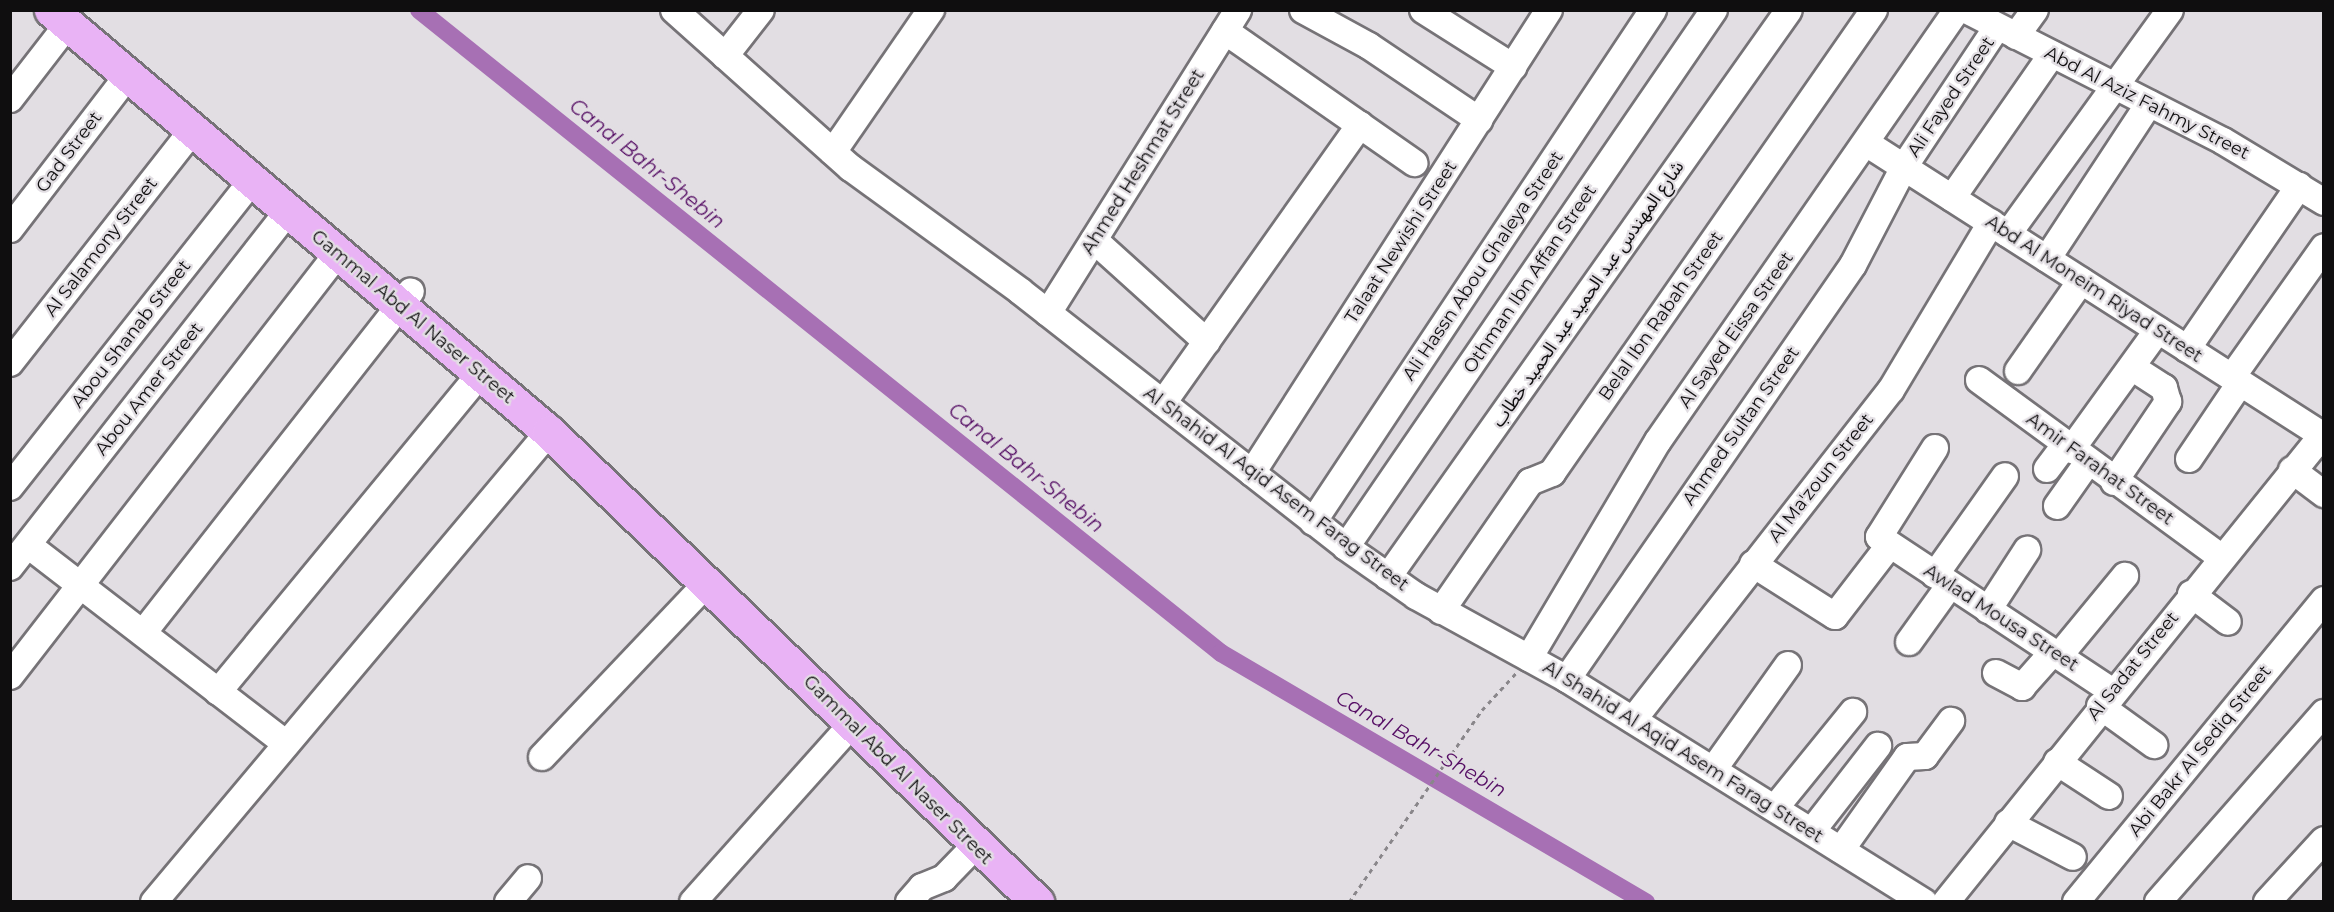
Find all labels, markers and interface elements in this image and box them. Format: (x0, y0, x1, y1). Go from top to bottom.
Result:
street label: Ali Fayed Street (1903, 33, 1999, 161)
street label: Abd Al Aziz Fahmy Street (2041, 42, 2253, 164)
street label: Ahmed Heshmat Street (1077, 65, 1209, 259)
water label: Canal Bahr-Shebin (565, 94, 729, 234)
street label: Gad Street (32, 107, 106, 197)
street label: Ali Hassn Abou Ghaleya Street (1398, 147, 1568, 385)
street label: Talaat Newishi Street (1340, 157, 1462, 327)
street label: شارع المهندس عبد الحميد عبد الحميد خطاب (1487, 157, 1689, 431)
street label: Al Salamony Street (40, 173, 162, 321)
street label: Othman Ibn Affan Street (1459, 181, 1601, 377)
street label: Abd Al Moneim Riyad Street (1982, 211, 2206, 367)
street label: Gammal Abd Al Naser Street (307, 226, 519, 408)
street label: Belal Ibn Rabah Street (1594, 227, 1728, 405)
street label: Al Sayed Eissa Street (1674, 248, 1798, 412)
street label: Abou Shanab Street (67, 256, 195, 412)
street label: Abou Amer Street (90, 318, 208, 460)
street label: Ahmed Sultan Street (1678, 343, 1804, 509)
street label: Al Shahid Al Aqid Asem Farag Street (1139, 382, 1413, 596)
water label: Canal Bahr-Shebin (944, 398, 1108, 538)
street label: Amir Farahat Street (2022, 408, 2178, 530)
street label: Al Ma'zoun Street (1764, 409, 1878, 547)
street label: Awlad Mousa Street (1920, 560, 2082, 676)
street label: Al Sadat Street (2083, 607, 2183, 725)
street label: Al Shahid Al Aqid Asem Farag Street (1539, 656, 1827, 848)
street label: Abi Bakr Al Sediq Street (2124, 661, 2276, 841)
street label: Gammal Abd Al Naser Street (799, 671, 997, 869)
water label: Canal Bahr-Shebin (1332, 685, 1510, 803)

